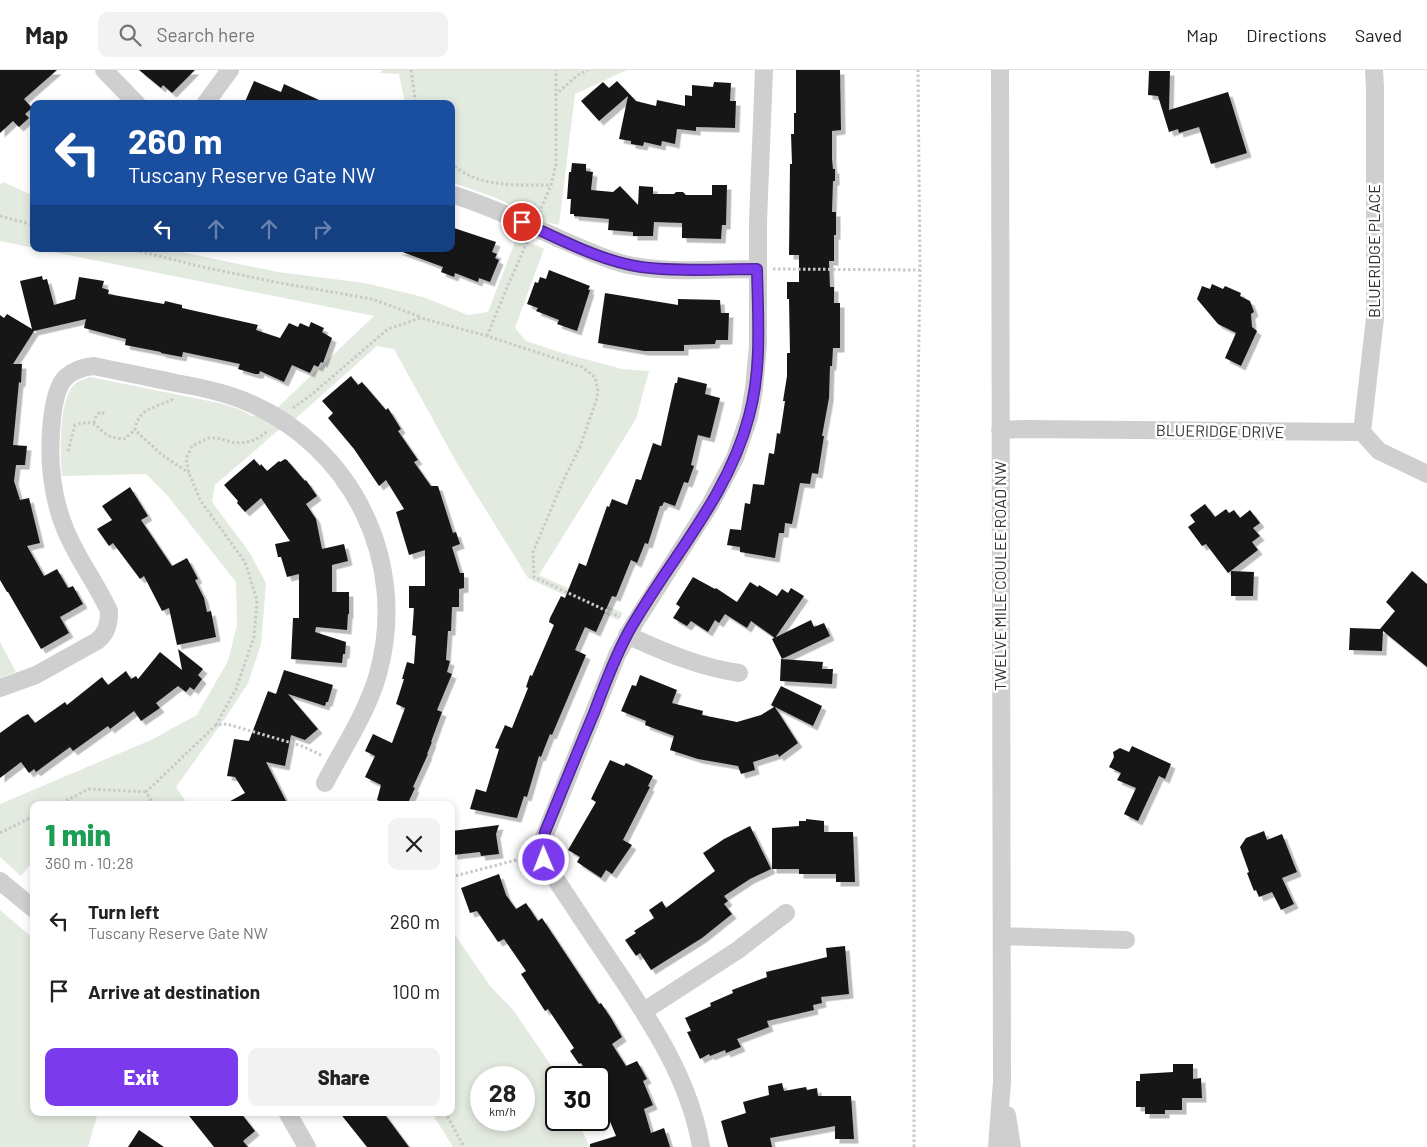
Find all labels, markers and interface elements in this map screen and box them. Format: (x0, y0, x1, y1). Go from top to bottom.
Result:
search box (98, 12, 448, 57)
text: Map (25, 20, 68, 49)
icon: search (116, 21, 144, 49)
text: Search here (156, 23, 255, 46)
text: Map (1186, 24, 1218, 46)
text: Directions (1246, 24, 1327, 46)
text: Saved (1355, 24, 1402, 46)
text: 260 m (128, 119, 223, 161)
icon: left (45, 120, 110, 185)
text: Tuscany Reserve Gate NW (128, 161, 375, 187)
street label: BLUERIDGE PLACE (1364, 184, 1383, 318)
pin (501, 201, 543, 243)
icon: arrive (508, 208, 536, 236)
icon: left (149, 215, 177, 243)
icon: ahead (202, 215, 230, 243)
icon: ahead (255, 215, 283, 243)
icon: right (308, 215, 336, 243)
street label: BLUERIDGE DRIVE (1156, 420, 1284, 441)
street label: TWELVE MILE COULEE ROAD NW (990, 461, 1009, 691)
text: 1 min (45, 816, 111, 852)
button: close (388, 818, 440, 870)
position arrow (517, 833, 569, 885)
text: 360 m · 10:28 (45, 853, 134, 872)
text: Turn left (88, 900, 159, 923)
icon: left (45, 907, 73, 935)
text: 260 m (390, 910, 440, 933)
text: Tuscany Reserve Gate NW (88, 923, 268, 942)
icon: arrive (45, 977, 73, 1005)
text: Arrive at destination (88, 980, 260, 1003)
text: 100 m (392, 980, 440, 1003)
button: Exit (45, 1048, 238, 1106)
button: Share (248, 1048, 440, 1106)
speed limit sign: 30 (545, 1066, 610, 1131)
text: 28 (489, 1077, 516, 1107)
text: km/h (489, 1104, 516, 1118)

